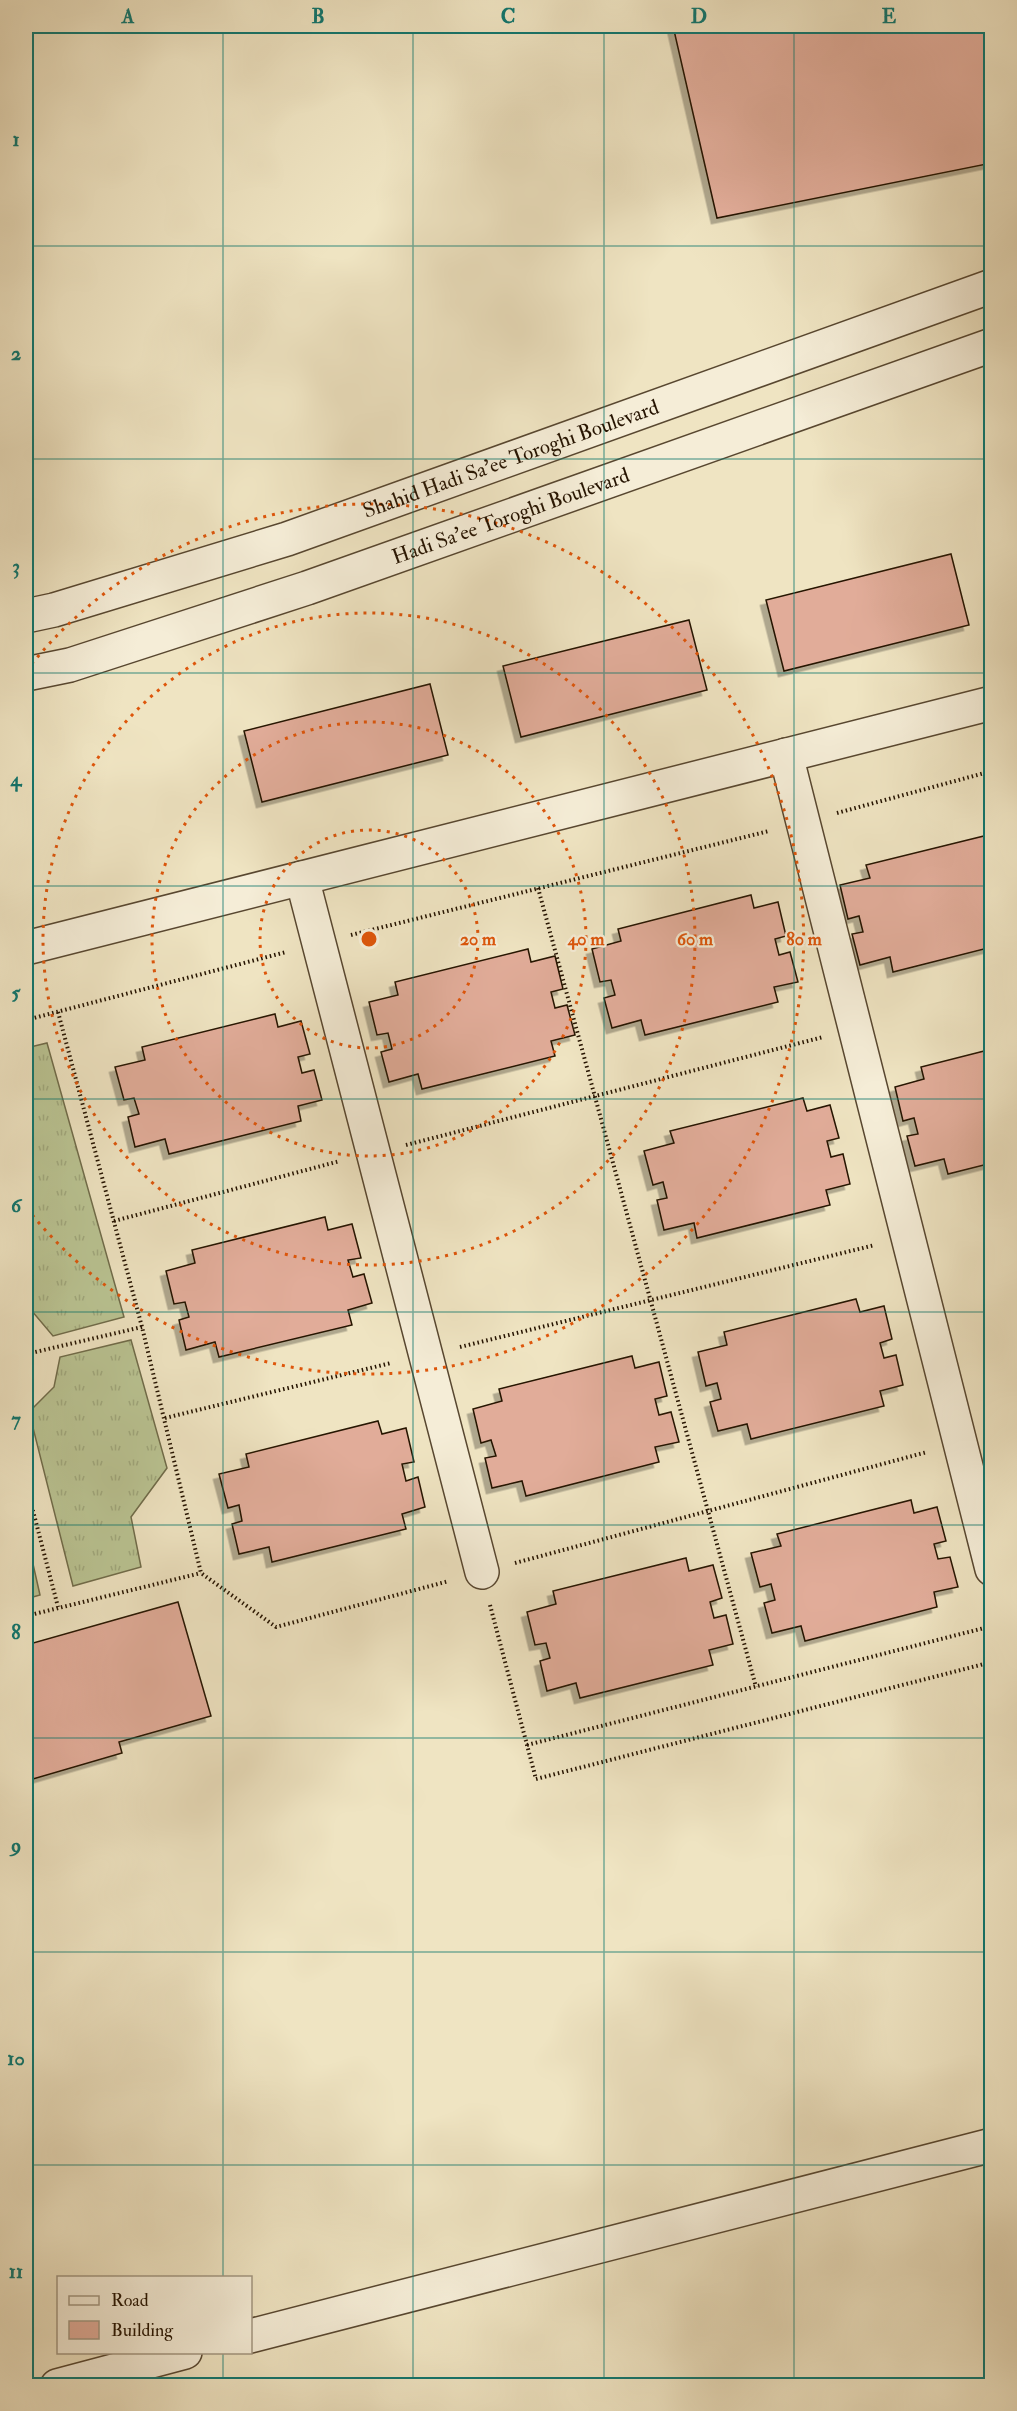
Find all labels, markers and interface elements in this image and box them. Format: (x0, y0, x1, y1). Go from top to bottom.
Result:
text: A (121, 4, 135, 29)
text: B (311, 4, 325, 29)
text: C (501, 4, 515, 29)
text: D (691, 4, 707, 29)
text: E (882, 4, 897, 29)
text: 1 (12, 127, 20, 152)
text: 2 (11, 341, 21, 366)
street label: Shahid Hadi Sa'ee Toroghi Boulevard (360, 393, 662, 523)
street label: Hadi Sa'ee Toroghi Boulevard (388, 461, 632, 571)
text: 3 (12, 554, 20, 579)
text: 4 (10, 767, 23, 792)
text: 20 m (460, 928, 497, 951)
text: 40 m (567, 928, 605, 951)
text: 60 m (677, 928, 714, 951)
text: 80 m (786, 928, 823, 951)
centre of rings (359, 929, 379, 949)
text: 5 (12, 980, 22, 1005)
text: 6 (11, 1193, 23, 1218)
text: 7 (11, 1407, 21, 1432)
text: 8 (11, 1620, 21, 1645)
text: 9 (9, 1833, 21, 1858)
text: 10 (7, 2046, 25, 2071)
text: 11 (9, 2259, 23, 2284)
legend (57, 2276, 252, 2354)
text: Road (111, 2289, 149, 2312)
text: Building (111, 2319, 174, 2342)

